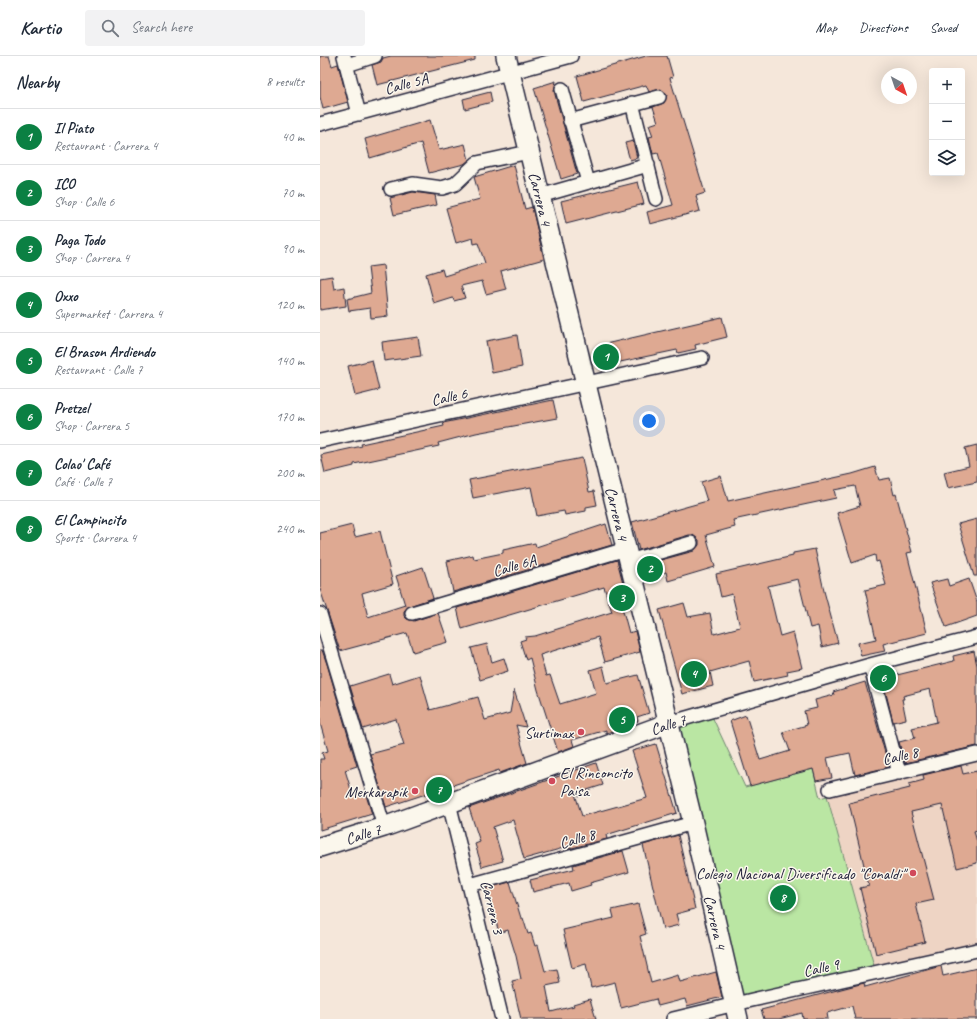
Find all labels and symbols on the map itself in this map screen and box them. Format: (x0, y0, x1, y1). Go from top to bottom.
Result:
street label: Calle 5A (382, 68, 431, 99)
north arrow (881, 68, 917, 104)
street label: Carrera 4 (524, 170, 556, 230)
pin: 1 (593, 342, 619, 372)
street label: Calle 6 (429, 383, 470, 411)
your location (639, 411, 659, 431)
street label: Carrera 4 (600, 485, 633, 545)
street label: Calle 6A (490, 550, 539, 582)
pin: 2 (637, 554, 663, 584)
pin: 3 (609, 583, 635, 613)
pin: 4 (681, 659, 707, 689)
pin: 6 (870, 663, 896, 693)
pin: 5 (609, 705, 635, 735)
street label: Calle 7 (648, 710, 689, 740)
place label: Surtimax (525, 723, 575, 743)
marker: Surtimax (576, 727, 586, 737)
street label: Calle 8 (880, 742, 922, 770)
place label: El Rinconcito Paisa (560, 763, 634, 801)
pin: 7 (426, 775, 452, 805)
marker: El Rinconcito Paisa (547, 776, 557, 786)
place label: Merkarapik (345, 782, 408, 802)
marker: Merkarapik (410, 786, 420, 796)
street label: Calle 7 (343, 819, 384, 849)
street label: Calle 8 (557, 824, 599, 854)
place label: Colegio Nacional Diversificado "Conaldi" (696, 864, 908, 884)
marker: Colegio Nacional Diversificado "Conaldi" (908, 868, 918, 878)
street label: Carrera 3 (476, 878, 509, 938)
pin: 8 (770, 883, 796, 913)
street label: Carrera 4 (699, 893, 731, 953)
street label: Calle 9 (801, 954, 843, 982)

